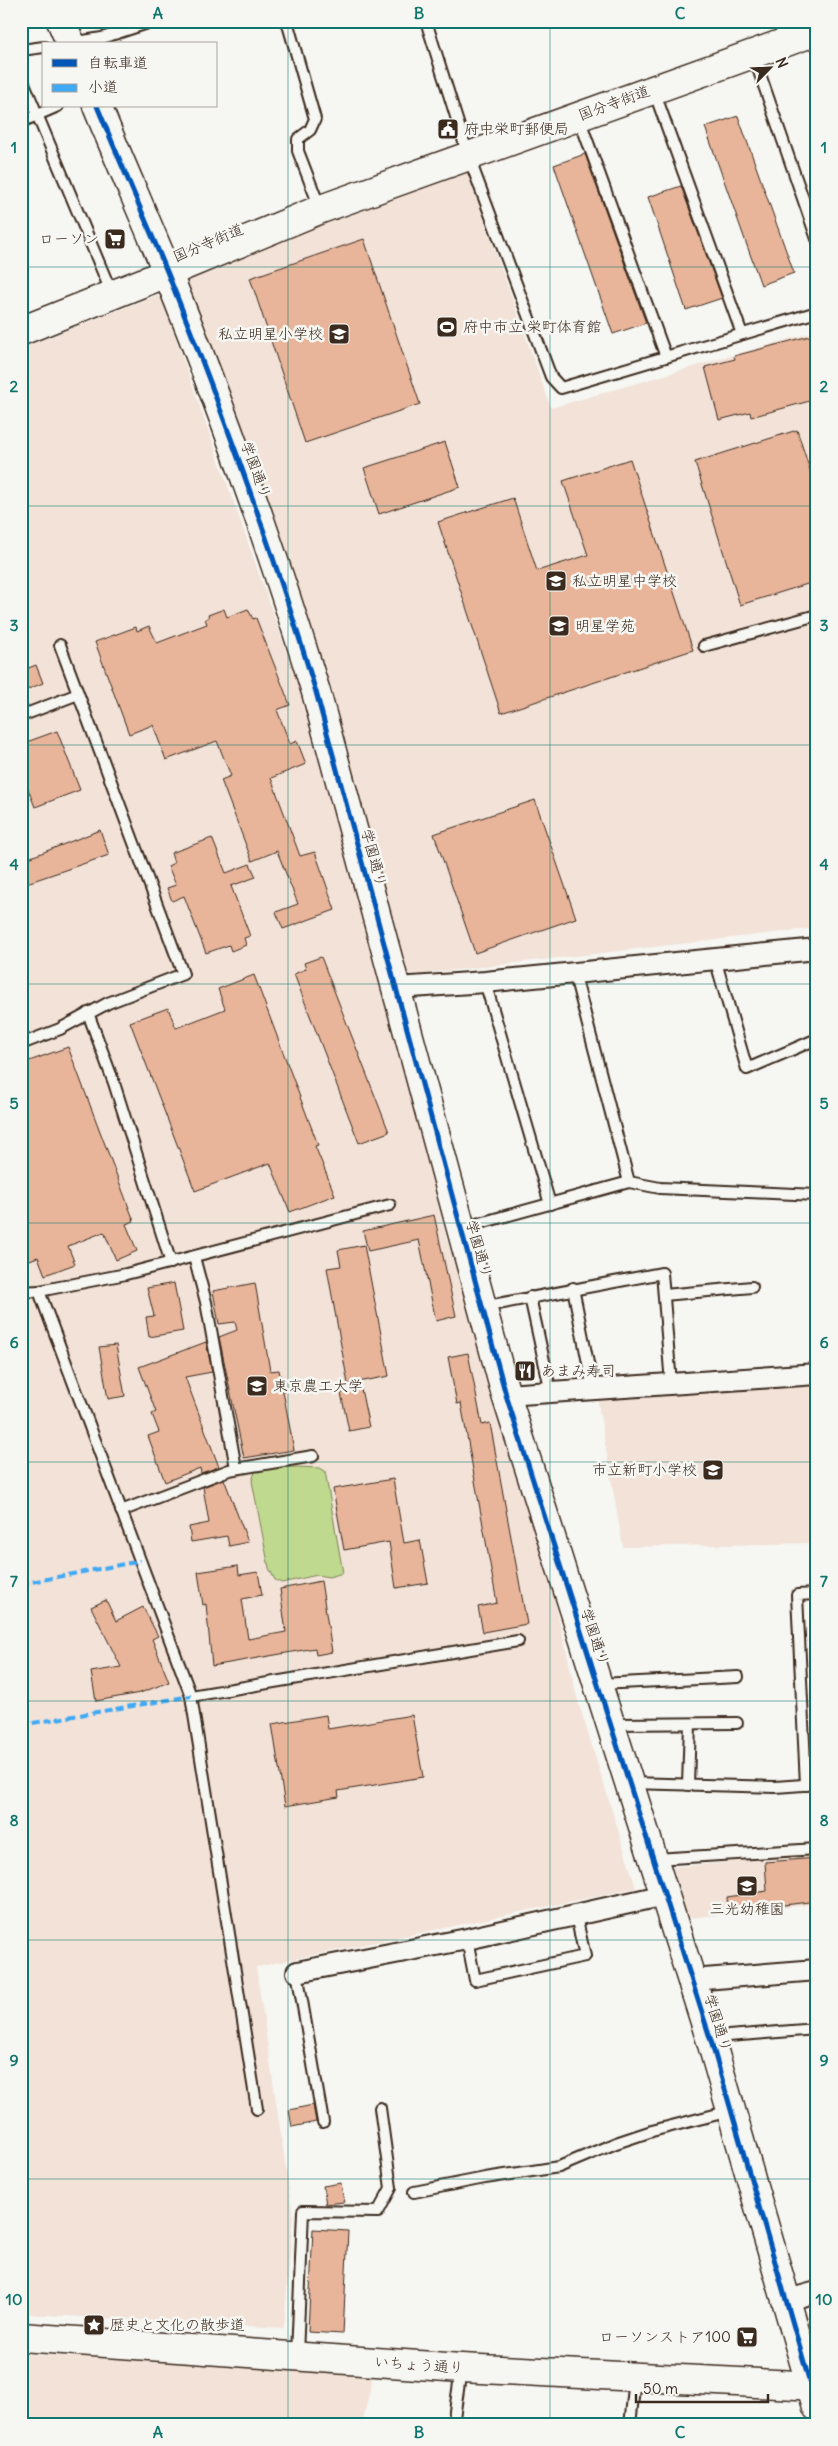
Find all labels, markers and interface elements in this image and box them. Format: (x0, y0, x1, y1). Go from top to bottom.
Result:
text: A (153, 3, 163, 23)
text: B (414, 3, 425, 23)
text: C (675, 3, 686, 23)
legend (42, 42, 218, 108)
north arrow (746, 42, 796, 92)
text: 自転車道 (88, 53, 148, 72)
text: N (772, 55, 792, 71)
text: 小道 (88, 77, 118, 96)
street label: 国分寺街道 (575, 81, 652, 124)
public building icon: 府中栄町郵便局 (436, 117, 460, 141)
place label: 府中栄町郵便局 (464, 119, 569, 138)
text: 1 (11, 137, 17, 157)
text: 1 (821, 137, 827, 157)
street label: 国分寺街道 (170, 219, 246, 266)
supermarket icon: ローソン (103, 227, 127, 251)
place label: ローソン (39, 229, 99, 248)
sports icon: 府中市立 栄町体育館 (435, 315, 459, 339)
place label: 府中市立 栄町体育館 (463, 317, 602, 336)
school or university icon: 私立明星小学校 (327, 322, 351, 346)
place label: 私立明星小学校 (218, 324, 323, 343)
text: 2 (10, 376, 19, 396)
text: 2 (820, 376, 829, 396)
street label: 学園通り (237, 438, 276, 501)
school or university icon: 私立明星中学校 (544, 569, 568, 593)
place label: 私立明星中学校 (572, 571, 677, 590)
school or university icon: 明星学苑 (547, 614, 571, 638)
text: 3 (9, 615, 19, 635)
text: 3 (819, 615, 829, 635)
place label: 明星学苑 (575, 616, 635, 635)
street label: 学園通り (358, 826, 391, 889)
text: 4 (9, 854, 19, 874)
text: 4 (819, 854, 829, 874)
text: 5 (9, 1093, 19, 1113)
text: 5 (819, 1093, 829, 1113)
street label: 学園通り (462, 1217, 497, 1280)
text: 6 (9, 1332, 19, 1352)
text: 6 (819, 1332, 829, 1352)
restaurant icon: あまみ寿司 (513, 1359, 537, 1383)
place label: あまみ寿司 (541, 1361, 616, 1380)
school or university icon: 東京農工大学 (245, 1374, 269, 1398)
place label: 東京農工大学 (273, 1376, 363, 1395)
school or university icon: 市立新町小学校 (701, 1458, 725, 1482)
place label: 市立新町小学校 (592, 1460, 697, 1479)
text: 7 (10, 1571, 18, 1591)
text: 7 (820, 1571, 828, 1591)
street label: 学園通り (577, 1605, 614, 1668)
text: 8 (9, 1810, 19, 1830)
text: 8 (819, 1810, 829, 1830)
school or university icon: 三光幼稚園 (735, 1874, 759, 1898)
place label: 三光幼稚園 (709, 1899, 785, 1918)
street label: 学園通り (701, 1991, 736, 2054)
text: 9 (9, 2050, 19, 2070)
text: 9 (819, 2050, 829, 2070)
text: 10 (6, 2289, 22, 2309)
text: 10 (816, 2289, 832, 2309)
place icon: 歴史と文化の散歩道 (82, 2313, 106, 2337)
place label: 歴史と文化の散歩道 (110, 2315, 245, 2334)
supermarket icon: ローソンストア100 (735, 2325, 759, 2349)
place label: ローソンストア100 (599, 2327, 731, 2346)
street label: いちょう通り (373, 2352, 465, 2377)
scale bar (636, 2371, 768, 2403)
text: 50 m (643, 2379, 678, 2398)
text: A (153, 2422, 163, 2442)
text: B (414, 2422, 425, 2442)
text: C (675, 2422, 686, 2442)

